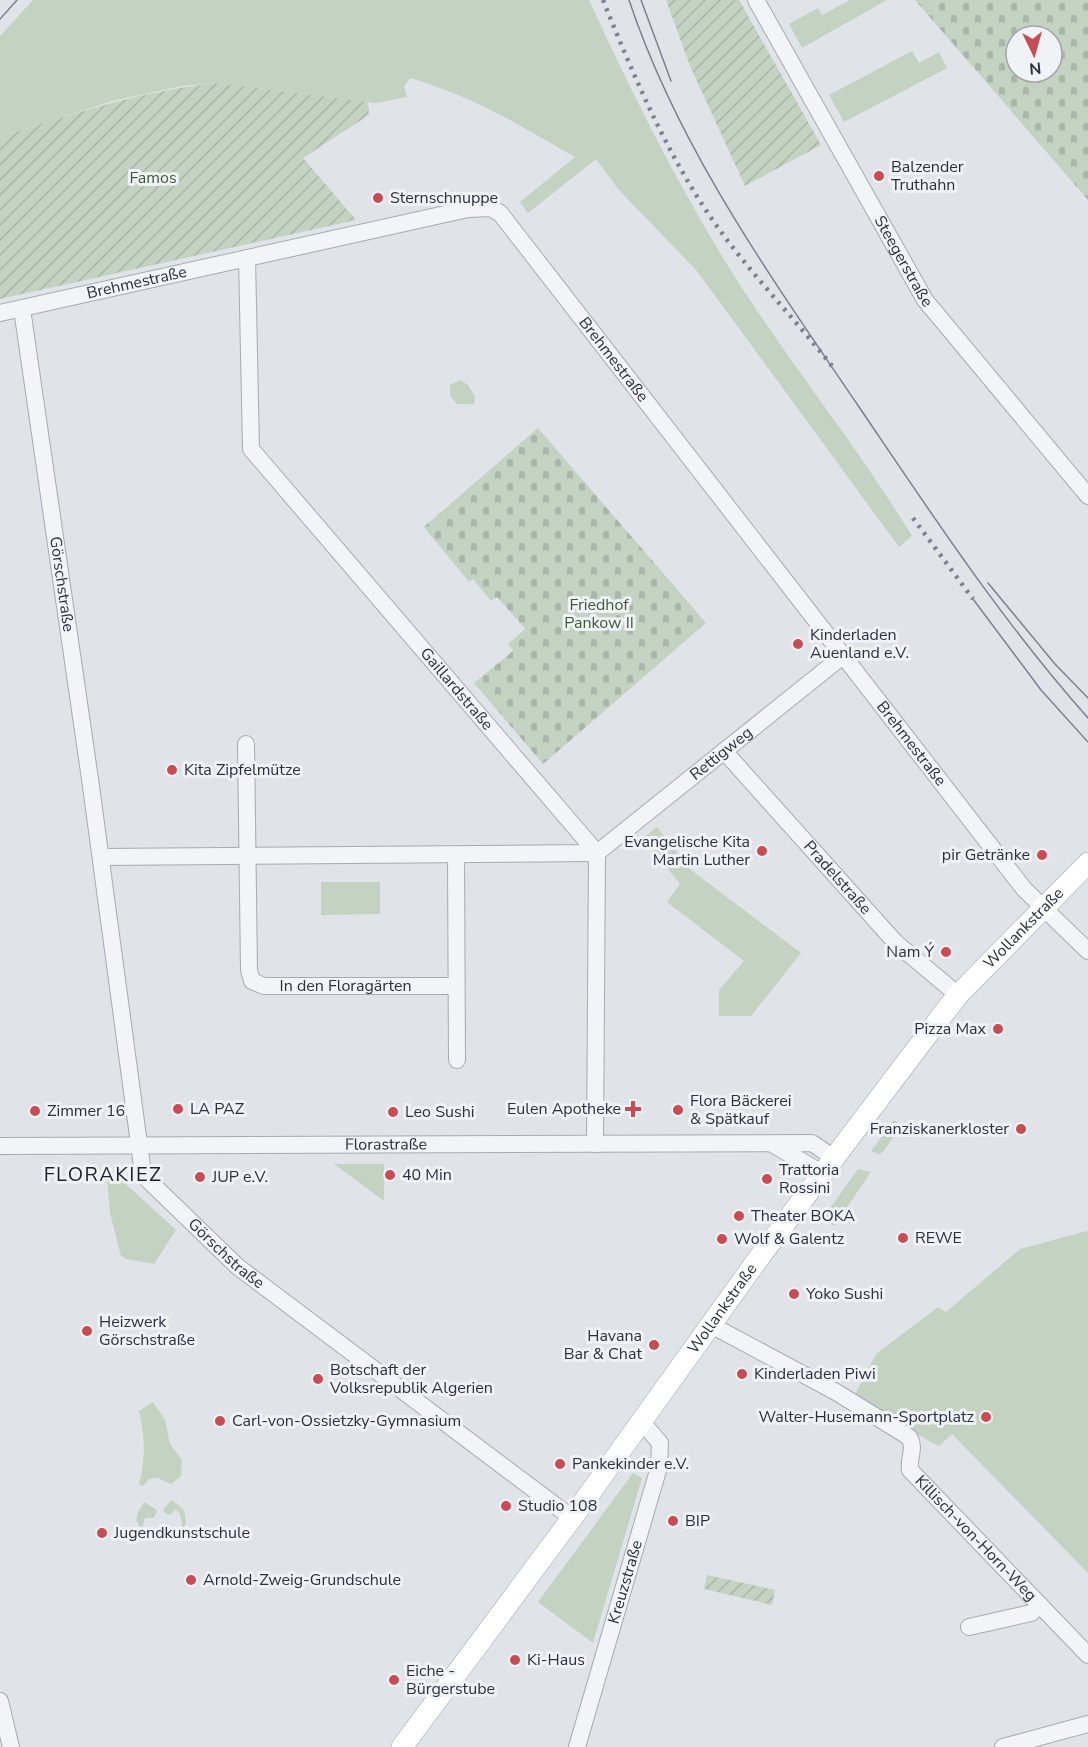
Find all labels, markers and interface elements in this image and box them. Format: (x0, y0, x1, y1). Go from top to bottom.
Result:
north arrow (1004, 24, 1064, 84)
text: N (1028, 56, 1042, 79)
place label: Balzender Truthahn (891, 156, 964, 196)
park label: Famos (129, 167, 177, 189)
marker: Balzender Truthahn (872, 169, 886, 183)
place label: Sternschnuppe (390, 187, 498, 209)
marker: Sternschnuppe (371, 191, 385, 205)
street label: Steegerstraße (869, 212, 938, 312)
street label: Brehmestraße (84, 261, 189, 304)
street label: Brehmestraße (574, 312, 654, 407)
street label: Görschstraße (44, 535, 80, 633)
park label: Friedhof Pankow II (564, 594, 634, 634)
place label: Kinderladen Auenland e.V. (810, 624, 909, 664)
marker: Kinderladen Auenland e.V. (791, 637, 805, 651)
street label: Gaillardstraße (415, 643, 498, 735)
street label: Brehmestraße (871, 697, 951, 791)
street label: Rettigweg (685, 722, 757, 785)
place label: Kita Zipfelmütze (184, 759, 301, 781)
marker: Kita Zipfelmütze (165, 763, 179, 777)
place label: Evangelische Kita Martin Luther (624, 831, 750, 871)
street label: Pradelstraße (798, 836, 876, 919)
marker: Evangelische Kita Martin Luther (755, 844, 769, 858)
place label: pir Getränke (942, 844, 1030, 866)
marker: pir Getränke (1035, 848, 1049, 862)
street label: Wollankstraße (979, 883, 1069, 974)
place label: Nam Ý (886, 941, 934, 963)
marker: Nam Ý (939, 945, 953, 959)
street label: In den Floragärten (280, 975, 412, 997)
place label: Pizza Max (914, 1018, 987, 1040)
marker: Pizza Max (991, 1022, 1005, 1036)
place label: Flora Bäckerei & Spätkauf (690, 1090, 791, 1130)
place label: LA PAZ (190, 1098, 245, 1120)
place label: Eulen Apotheke (507, 1098, 621, 1120)
place label: Zimmer 16 (47, 1100, 125, 1122)
place label: Leo Sushi (405, 1101, 474, 1123)
marker: LA PAZ (171, 1102, 185, 1116)
marker: Eulen Apotheke (626, 1102, 640, 1116)
marker: Flora Bäckerei & Spätkauf (671, 1103, 685, 1117)
marker: Zimmer 16 (28, 1104, 42, 1118)
marker: Leo Sushi (386, 1105, 400, 1119)
place label: Franziskanerkloster (870, 1118, 1009, 1140)
marker: Franziskanerkloster (1014, 1122, 1028, 1136)
street label: Florastraße (345, 1133, 427, 1156)
place label: Trattoria Rossini (779, 1159, 839, 1199)
district label: FLORAKIEZ (44, 1161, 162, 1188)
place label: 40 Min (402, 1164, 452, 1186)
place label: JUP e.V. (211, 1166, 268, 1188)
marker: 40 Min (383, 1168, 397, 1182)
marker: JUP e.V. (193, 1170, 207, 1184)
marker: Trattoria Rossini (760, 1172, 774, 1186)
place label: Theater BOKA (751, 1205, 855, 1227)
marker: Theater BOKA (732, 1209, 746, 1223)
street label: Görschstraße (183, 1213, 269, 1294)
place label: REWE (915, 1227, 962, 1249)
place label: Wolf & Galentz (734, 1228, 844, 1250)
marker: REWE (896, 1231, 910, 1245)
marker: Wolf & Galentz (715, 1232, 729, 1246)
street label: Wollankstraße (683, 1259, 762, 1358)
place label: Yoko Sushi (805, 1283, 883, 1305)
marker: Yoko Sushi (787, 1287, 801, 1301)
place label: Heizwerk Görschstraße (99, 1311, 195, 1351)
marker: Heizwerk Görschstraße (80, 1324, 94, 1338)
place label: Havana Bar & Chat (564, 1325, 642, 1365)
marker: Havana Bar & Chat (647, 1338, 661, 1352)
place label: Botschaft der Volksrepublik Algerien (329, 1359, 493, 1399)
place label: Kinderladen Piwi (754, 1363, 876, 1385)
marker: Kinderladen Piwi (735, 1367, 749, 1381)
marker: Botschaft der Volksrepublik Algerien (311, 1372, 325, 1386)
place label: Walter-Husemann-Sportplatz (758, 1406, 974, 1428)
place label: Carl-von-Ossietzky-Gymnasium (232, 1410, 461, 1432)
marker: Walter-Husemann-Sportplatz (979, 1410, 993, 1424)
marker: Carl-von-Ossietzky-Gymnasium (213, 1414, 227, 1428)
place label: Pankekinder e.V. (572, 1453, 689, 1475)
marker: Pankekinder e.V. (553, 1457, 567, 1471)
street label: Killisch-von-Horn-Weg (910, 1470, 1042, 1606)
place label: Studio 108 (518, 1495, 597, 1517)
marker: Studio 108 (499, 1499, 513, 1513)
place label: BIP (685, 1510, 710, 1532)
marker: BIP (666, 1514, 680, 1528)
place label: Jugendkunstschule (113, 1522, 250, 1544)
marker: Jugendkunstschule (95, 1526, 109, 1540)
street label: Kreuzstraße (603, 1537, 648, 1626)
place label: Arnold-Zweig-Grundschule (203, 1569, 401, 1591)
marker: Arnold-Zweig-Grundschule (184, 1573, 198, 1587)
place label: Ki-Haus (527, 1649, 585, 1671)
marker: Ki-Haus (508, 1653, 522, 1667)
place label: Eiche - Bürgerstube (406, 1660, 495, 1700)
marker: Eiche - Bürgerstube (387, 1673, 401, 1687)

